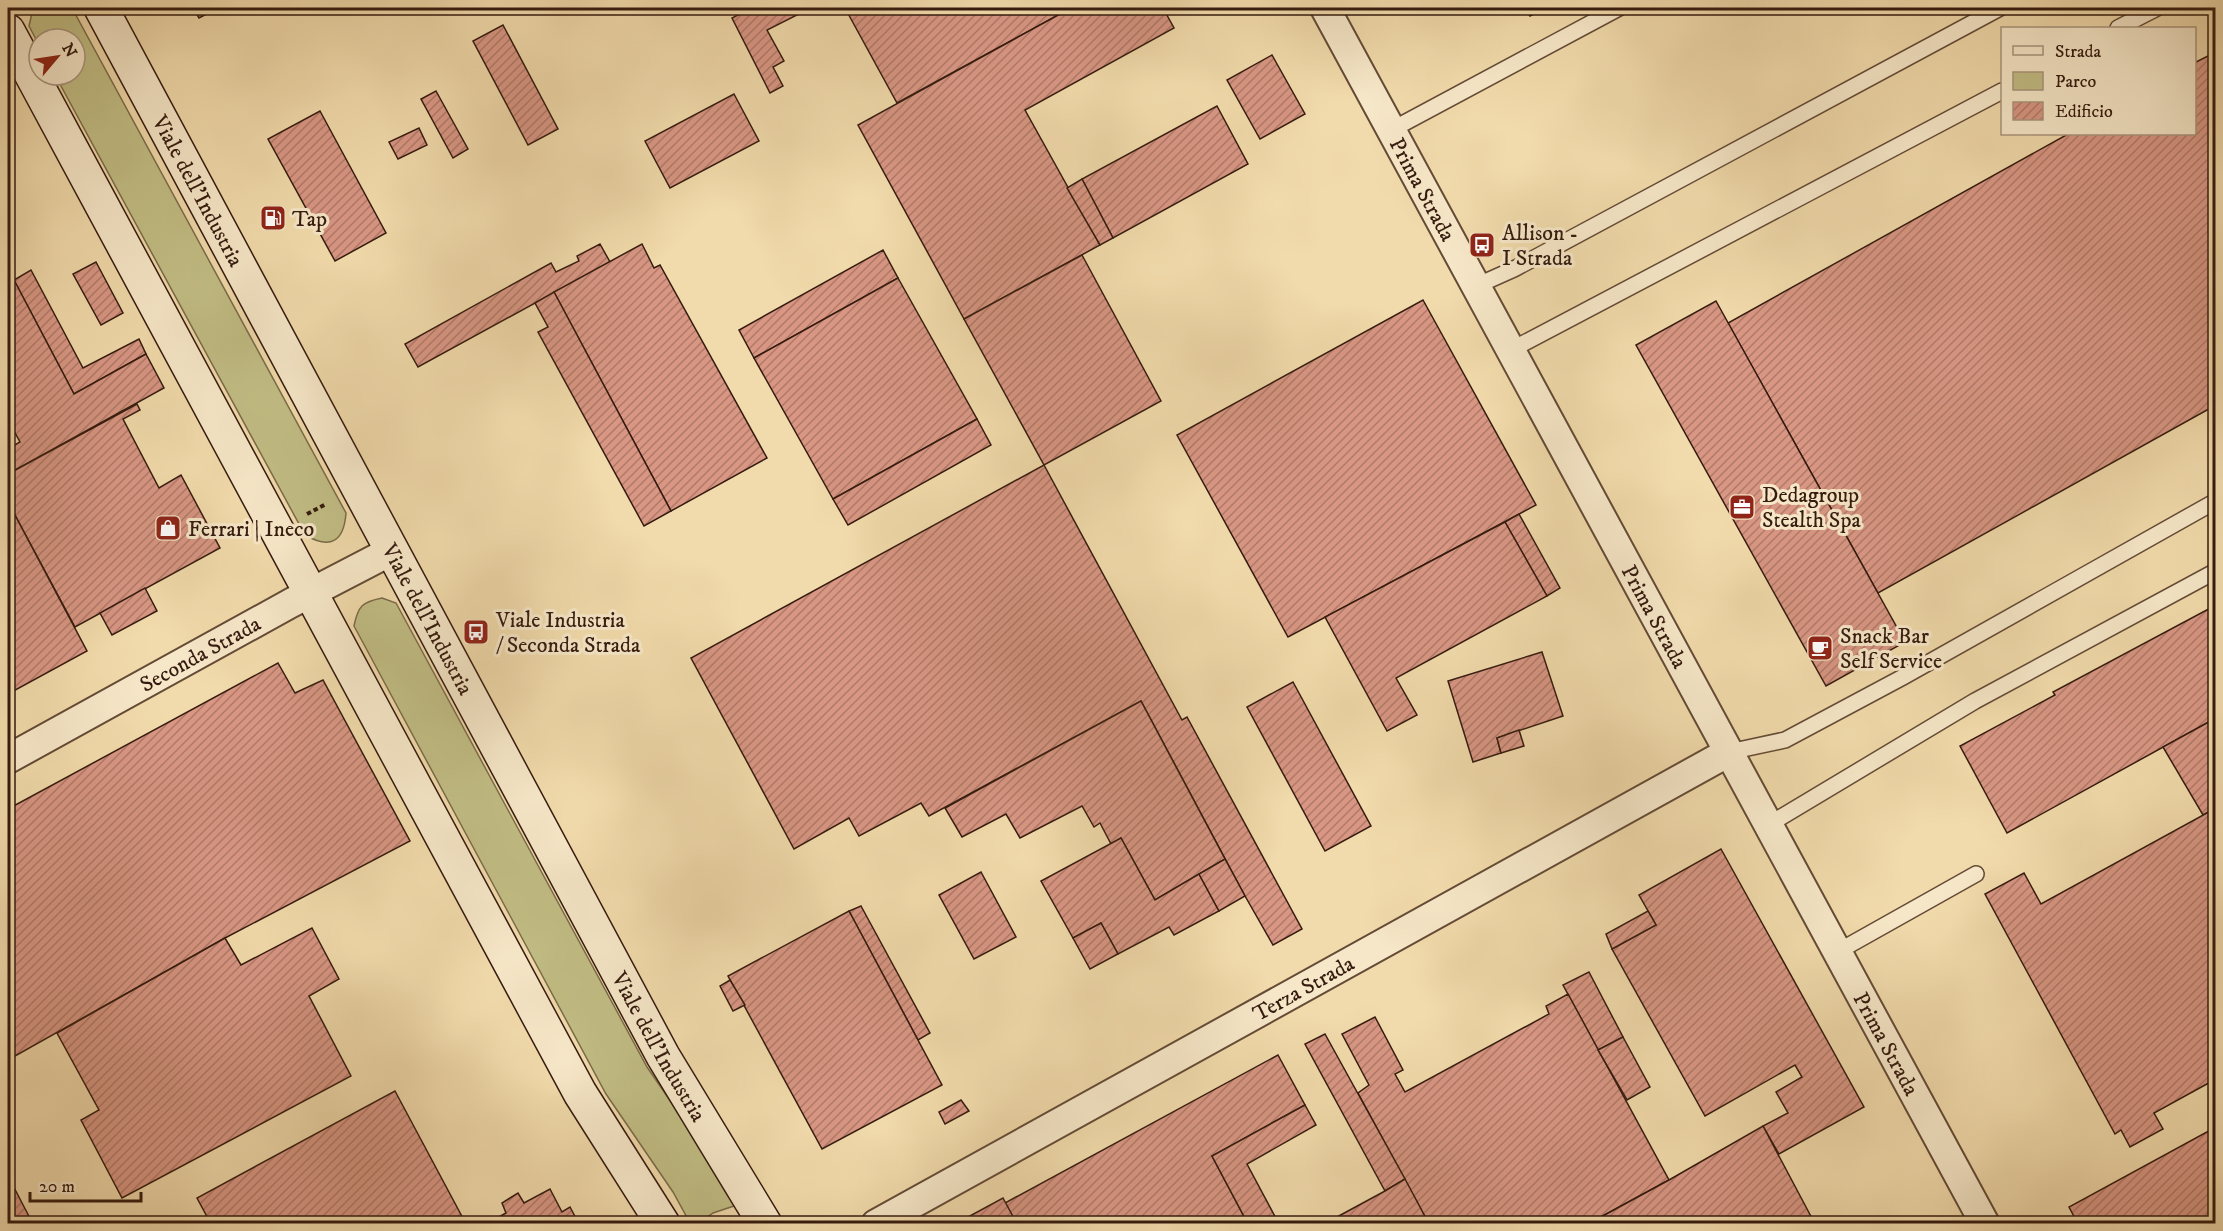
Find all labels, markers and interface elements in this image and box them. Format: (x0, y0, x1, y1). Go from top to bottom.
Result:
north arrow (27, 27, 87, 87)
legend (2001, 27, 2196, 135)
text: N (57, 40, 81, 61)
text: Strada (2055, 41, 2102, 63)
text: Parco (2055, 71, 2096, 93)
text: Edificio (2055, 101, 2113, 123)
street label: Viale dell'Industria (145, 110, 249, 272)
street label: Prima Strada (1383, 133, 1461, 247)
fuel station icon: Tap (258, 203, 288, 233)
place label: Tap (292, 206, 327, 233)
place label: Allison - I Strada (1502, 220, 1578, 272)
bus stop icon: Allison - I Strada (1467, 230, 1497, 260)
place label: Dedagroup Stealth Spa (1762, 482, 1861, 534)
office icon: Dedagroup Stealth Spa (1727, 492, 1757, 522)
shop icon: Ferrari | Ineco (153, 513, 183, 543)
place label: Ferrari | Ineco (188, 516, 314, 543)
street label: Viale dell'Industria (375, 538, 479, 700)
street label: Prima Strada (1615, 560, 1693, 674)
place label: Viale Industria / Seconda Strada (495, 607, 641, 659)
street label: Seconda Strada (135, 610, 266, 699)
bus stop icon: Viale Industria / Seconda Strada (461, 617, 491, 647)
place label: Snack Bar Self Service (1840, 623, 1942, 675)
cafe icon: Snack Bar Self Service (1805, 633, 1835, 663)
street label: Terza Strada (1248, 950, 1360, 1028)
street label: Viale dell'Industria (605, 966, 712, 1127)
street label: Prima Strada (1847, 988, 1925, 1101)
scale bar (30, 1165, 141, 1203)
text: 20 m (39, 1176, 75, 1198)

